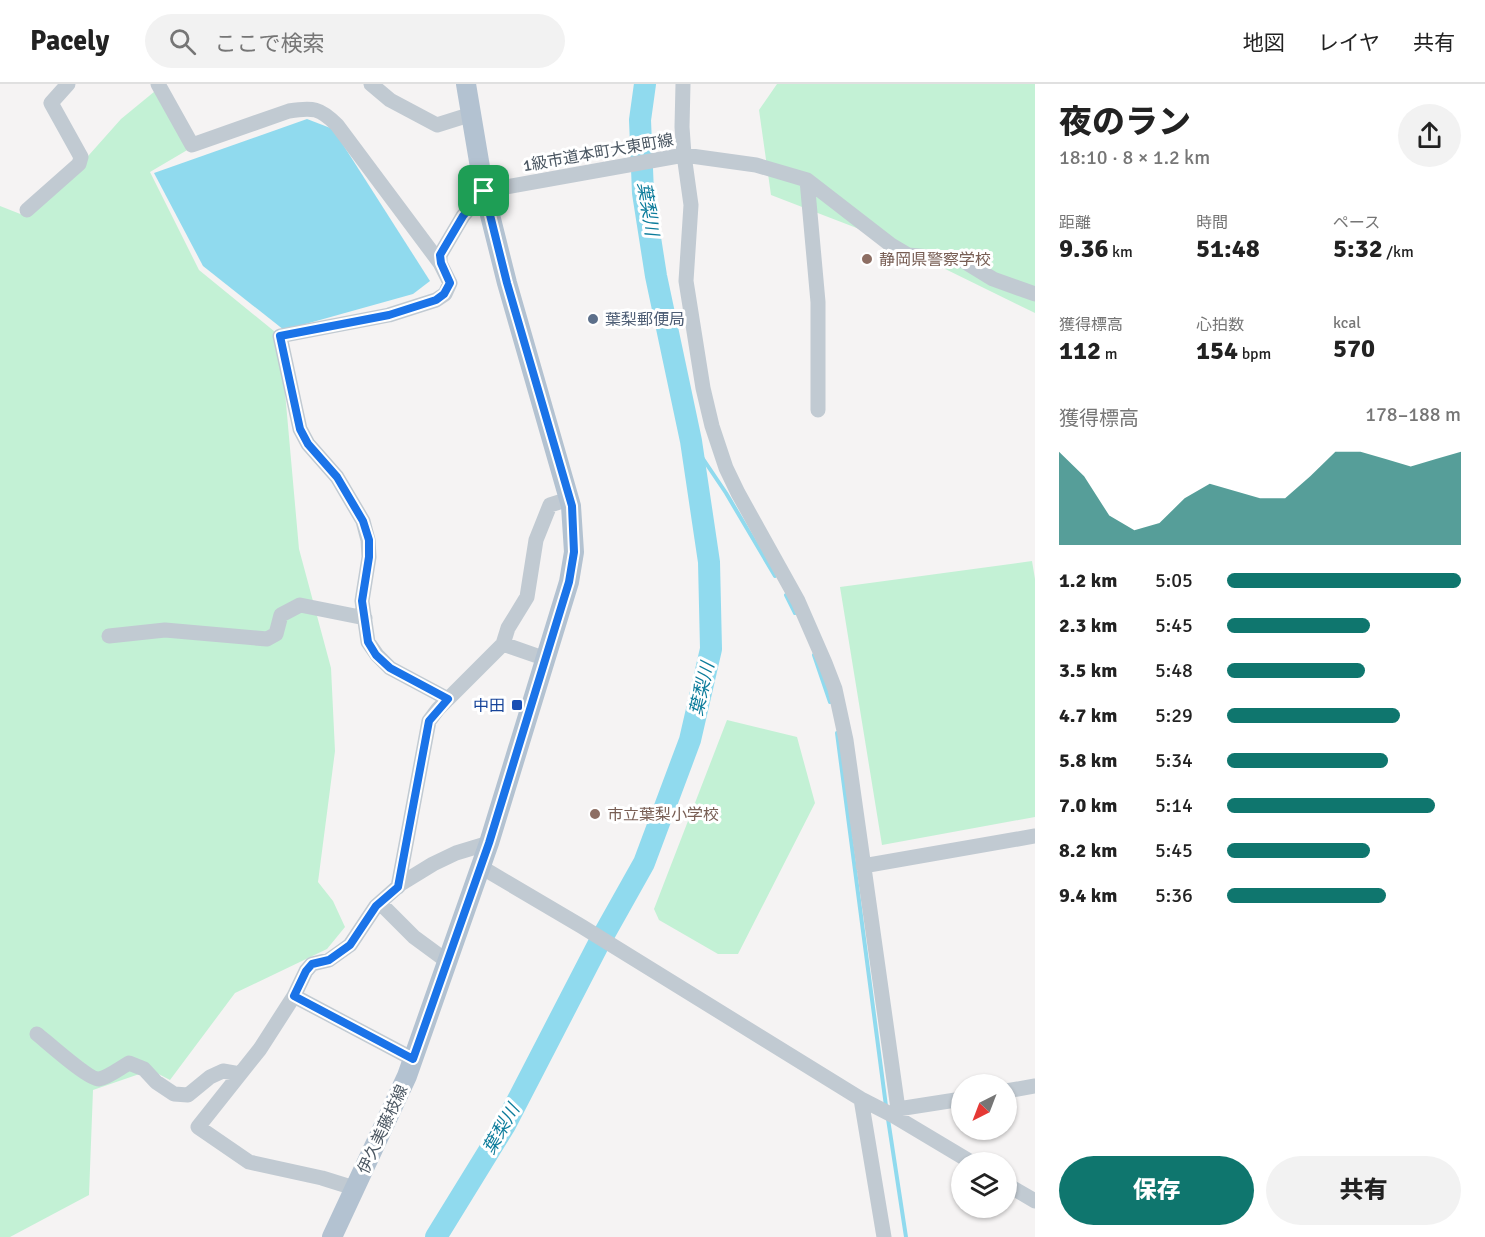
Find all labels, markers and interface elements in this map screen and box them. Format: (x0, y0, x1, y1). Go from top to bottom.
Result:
search box (145, 14, 565, 68)
text: Pacely (30, 24, 109, 58)
icon: search (166, 25, 199, 58)
text: ここで検索 (214, 30, 324, 57)
text: 地図 (1243, 30, 1285, 56)
text: レイヤ (1318, 30, 1380, 56)
text: 共有 (1413, 30, 1455, 56)
text: 夜のラン (1059, 102, 1191, 143)
button: share (1398, 104, 1461, 167)
street label: 1級市道本町大東町線 (521, 130, 675, 176)
text: 18:10 · 8 × 1.2 km (1059, 145, 1210, 170)
pin (458, 165, 509, 216)
icon: arrive (467, 174, 500, 207)
water label: 葉梨川 (633, 181, 663, 239)
text: 距離 (1059, 213, 1091, 233)
text: 時間 (1196, 213, 1228, 233)
text: ペース (1333, 213, 1380, 233)
text: 9.36 (1059, 233, 1109, 265)
text: 51:48 (1196, 233, 1260, 265)
text: 5:32 (1333, 233, 1383, 265)
text: km (1109, 242, 1133, 262)
text: /km (1383, 242, 1414, 262)
place label: 静岡県警察学校 (879, 250, 991, 270)
marker: 静岡県警察学校 (860, 252, 874, 266)
place label: 葉梨郵便局 (605, 310, 685, 330)
marker: 葉梨郵便局 (586, 312, 600, 326)
text: kcal (1333, 313, 1361, 333)
text: 獲得標高 (1059, 315, 1123, 335)
text: 心拍数 (1196, 315, 1244, 335)
text: 570 (1333, 333, 1375, 365)
text: 112 (1059, 335, 1101, 367)
text: 154 (1196, 335, 1238, 367)
text: m (1101, 344, 1117, 364)
text: bpm (1238, 344, 1271, 364)
text: 178–188 m (1365, 402, 1461, 427)
text: 獲得標高 (1059, 406, 1139, 431)
text: 1.2 km (1059, 568, 1117, 593)
text: 5:05 (1155, 568, 1193, 593)
text: 2.3 km (1059, 613, 1117, 638)
text: 5:45 (1155, 613, 1193, 638)
water label: 葉梨川 (685, 658, 719, 718)
text: 3.5 km (1059, 658, 1117, 683)
text: 5:48 (1155, 658, 1193, 683)
place label: 中田 (473, 696, 505, 716)
marker: 中田 (510, 698, 524, 712)
text: 4.7 km (1059, 703, 1117, 728)
text: 5:29 (1155, 703, 1193, 728)
text: 5.8 km (1059, 748, 1117, 773)
text: 5:34 (1155, 748, 1193, 773)
text: 7.0 km (1059, 793, 1117, 818)
text: 5:14 (1155, 793, 1193, 818)
place label: 市立葉梨小学校 (607, 805, 719, 825)
marker: 市立葉梨小学校 (588, 807, 602, 821)
text: 8.2 km (1059, 838, 1117, 863)
text: 5:45 (1155, 838, 1193, 863)
text: 9.4 km (1059, 883, 1117, 908)
text: 5:36 (1155, 883, 1193, 908)
north arrow (951, 1074, 1017, 1140)
map controls (951, 1074, 1017, 1218)
street label: 伊久美藤枝線 (354, 1082, 412, 1177)
water label: 葉梨川 (478, 1098, 525, 1158)
button: layers (951, 1152, 1017, 1218)
button: 保存 (1059, 1156, 1254, 1225)
button: 共有 (1266, 1156, 1461, 1225)

